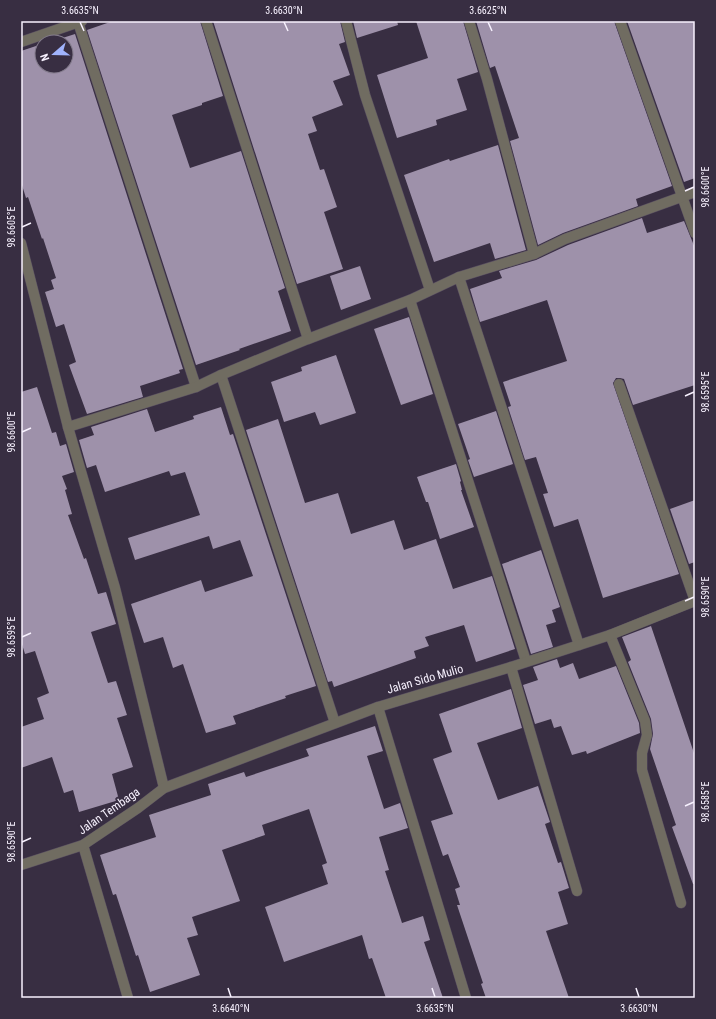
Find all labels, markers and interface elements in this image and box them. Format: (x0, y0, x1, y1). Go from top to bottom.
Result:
text: 3.6635°N (61, 5, 99, 16)
text: 3.6630°N (265, 5, 303, 16)
text: 3.6625°N (469, 5, 507, 16)
north arrow (34, 34, 74, 74)
text: N (38, 52, 52, 63)
text: 98.6600°E (700, 166, 711, 207)
text: 98.6605°E (6, 206, 17, 247)
text: 98.6595°E (700, 371, 711, 412)
text: 98.6600°E (6, 411, 17, 452)
text: 98.6590°E (700, 576, 711, 617)
text: 98.6595°E (6, 616, 17, 657)
street label: Jalan Sido Mulio (385, 661, 465, 697)
text: 98.6585°E (700, 781, 711, 822)
street label: Jalan Tembaga (75, 784, 143, 837)
text: 98.6590°E (6, 821, 17, 862)
text: 3.6640°N (212, 1003, 250, 1014)
text: 3.6635°N (416, 1003, 454, 1014)
text: 3.6630°N (620, 1003, 658, 1014)

